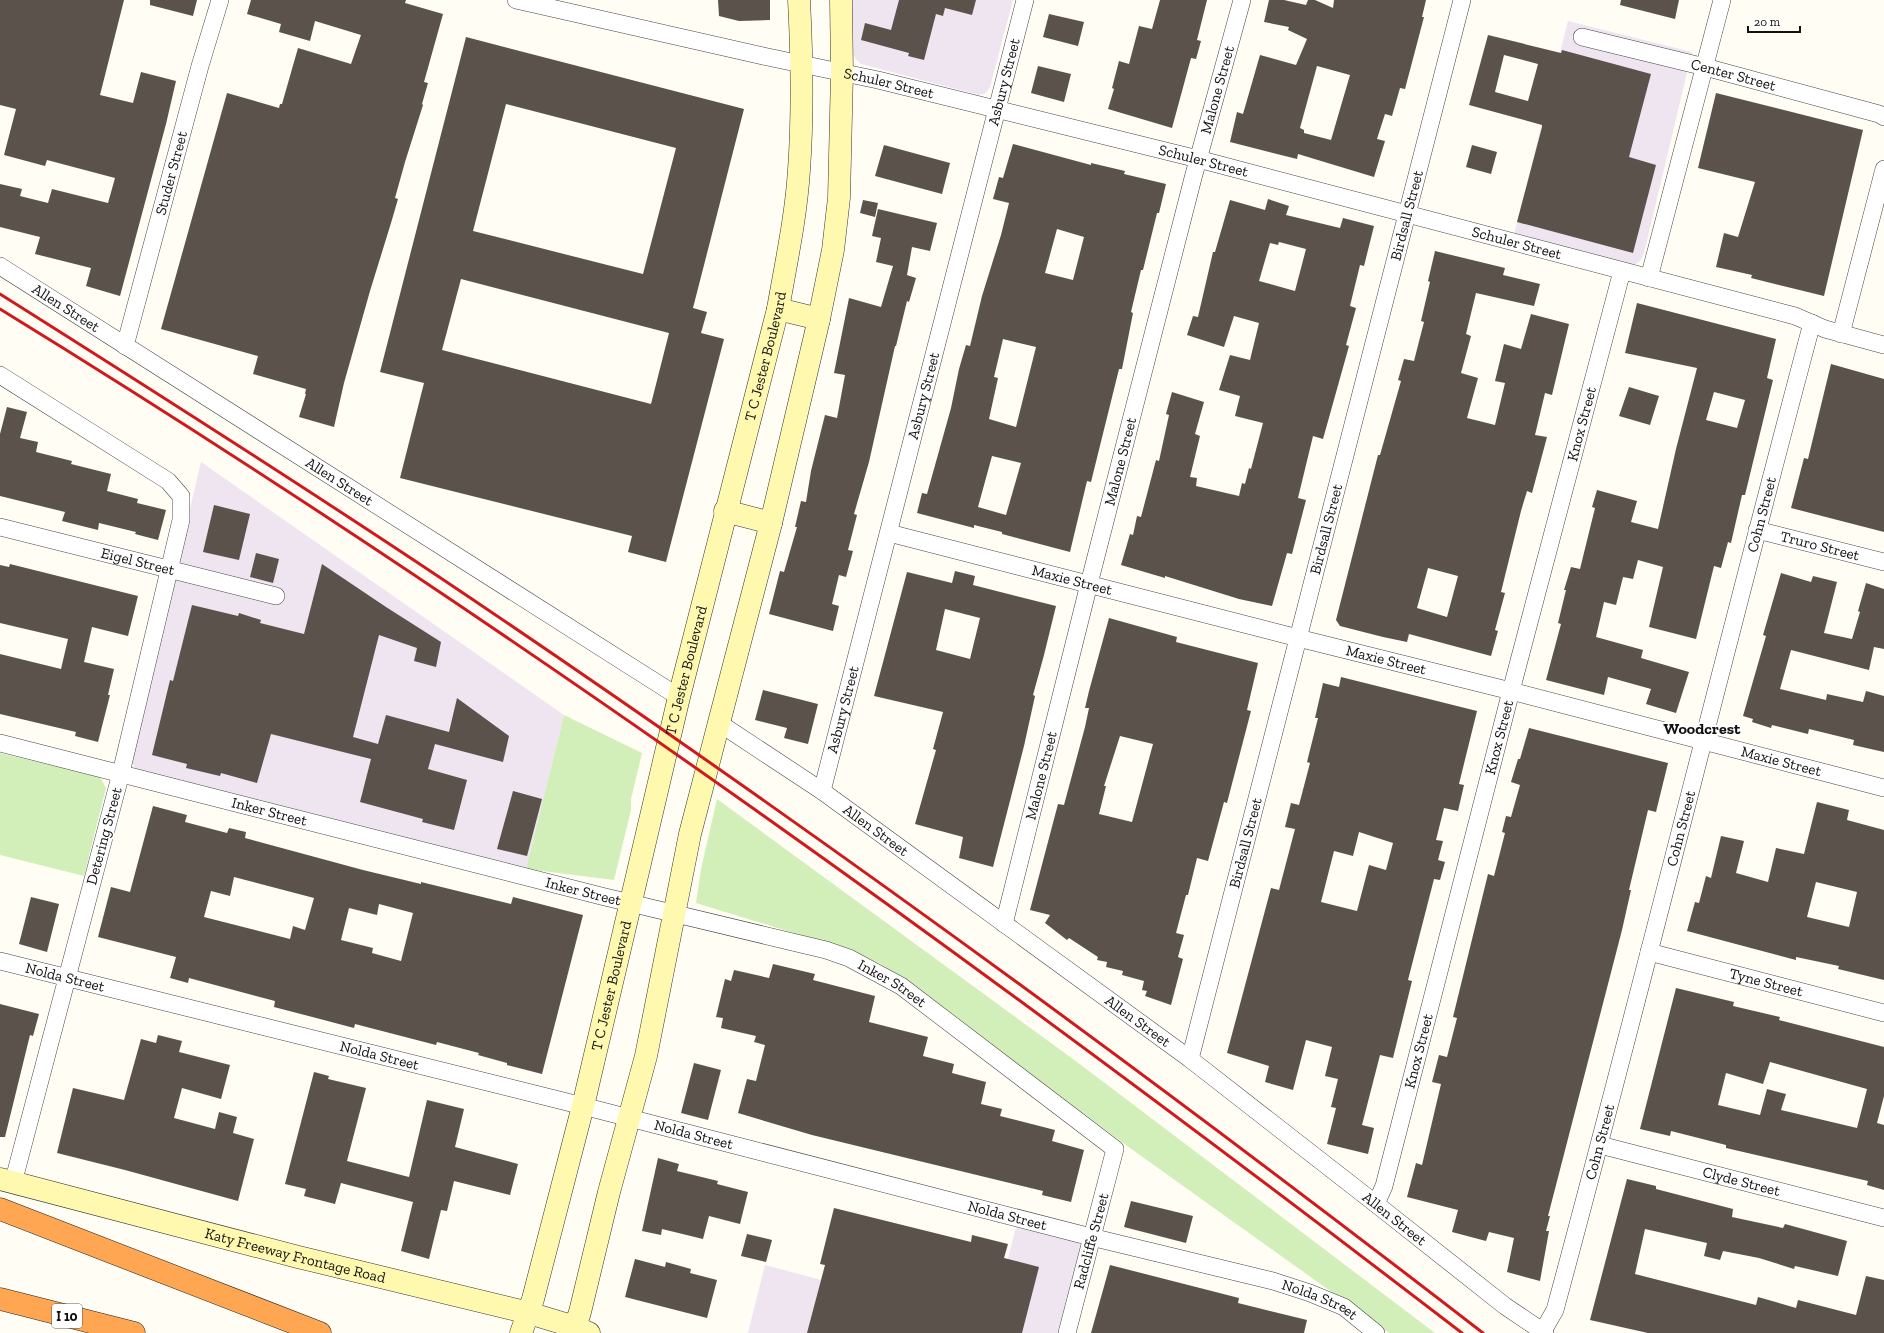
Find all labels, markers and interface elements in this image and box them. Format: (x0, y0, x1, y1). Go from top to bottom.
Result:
scale bar (1748, 8, 1800, 34)
text: 20 m (1754, 15, 1781, 29)
street label: Asbury Street (984, 36, 1024, 127)
street label: Malone Street (1197, 43, 1238, 136)
street label: Center Street (1689, 55, 1778, 95)
street label: Schuler Street (842, 64, 936, 103)
street label: Studer Street (151, 129, 191, 217)
street label: Schuler Street (1157, 141, 1251, 181)
street label: Birdsall Street (1386, 168, 1427, 262)
street label: Schuler Street (1470, 222, 1564, 263)
street label: Allen Street (29, 280, 103, 336)
street label: T C Jester Boulevard (741, 289, 790, 423)
street label: Asbury Street (904, 350, 943, 441)
street label: Knox Street (1563, 384, 1600, 463)
street label: Malone Street (1100, 415, 1140, 508)
street label: Allen Street (302, 453, 377, 510)
street label: Cohn Street (1743, 474, 1780, 554)
street label: Birdsall Street (1306, 482, 1346, 576)
street label: Truro Street (1779, 527, 1862, 565)
street label: Eigel Street (99, 544, 177, 579)
street label: Maxie Street (1030, 561, 1115, 599)
street label: T C Jester Boulevard (661, 603, 711, 737)
street label: Maxie Street (1344, 641, 1429, 679)
street label: Asbury Street (823, 664, 863, 755)
street label: Knox Street (1481, 698, 1517, 776)
district label: Woodcrest (1664, 719, 1741, 738)
street label: Malone Street (1021, 729, 1061, 822)
street label: Maxie Street (1739, 742, 1824, 780)
street label: Detering Street (82, 785, 126, 887)
street label: Cohn Street (1663, 788, 1699, 868)
street label: Inker Street (230, 793, 309, 830)
street label: Birdsall Street (1225, 795, 1266, 890)
street label: Allen Street (840, 800, 912, 860)
street label: Inker Street (544, 873, 623, 910)
street label: T C Jester Boulevard (587, 918, 635, 1052)
street label: Inker Street (855, 956, 930, 1011)
street label: Nolda Street (24, 959, 107, 996)
street label: Tyne Street (1727, 964, 1805, 1001)
street label: Allen Street (1102, 991, 1174, 1051)
street label: Knox Street (1400, 1011, 1437, 1090)
street label: Nolda Street (338, 1037, 421, 1074)
street label: Cohn Street (1581, 1102, 1618, 1182)
street label: Nolda Street (652, 1116, 735, 1153)
street label: Clyde Street (1701, 1163, 1782, 1200)
street label: Allen Street (1359, 1188, 1430, 1250)
street label: Radcliffe Street (1069, 1190, 1113, 1291)
street label: Nolda Street (966, 1197, 1049, 1234)
street label: Katy Freeway Frontage Road (203, 1224, 388, 1287)
street label: Nolda Street (1280, 1275, 1362, 1324)
road number: I 10 (52, 1304, 82, 1328)

